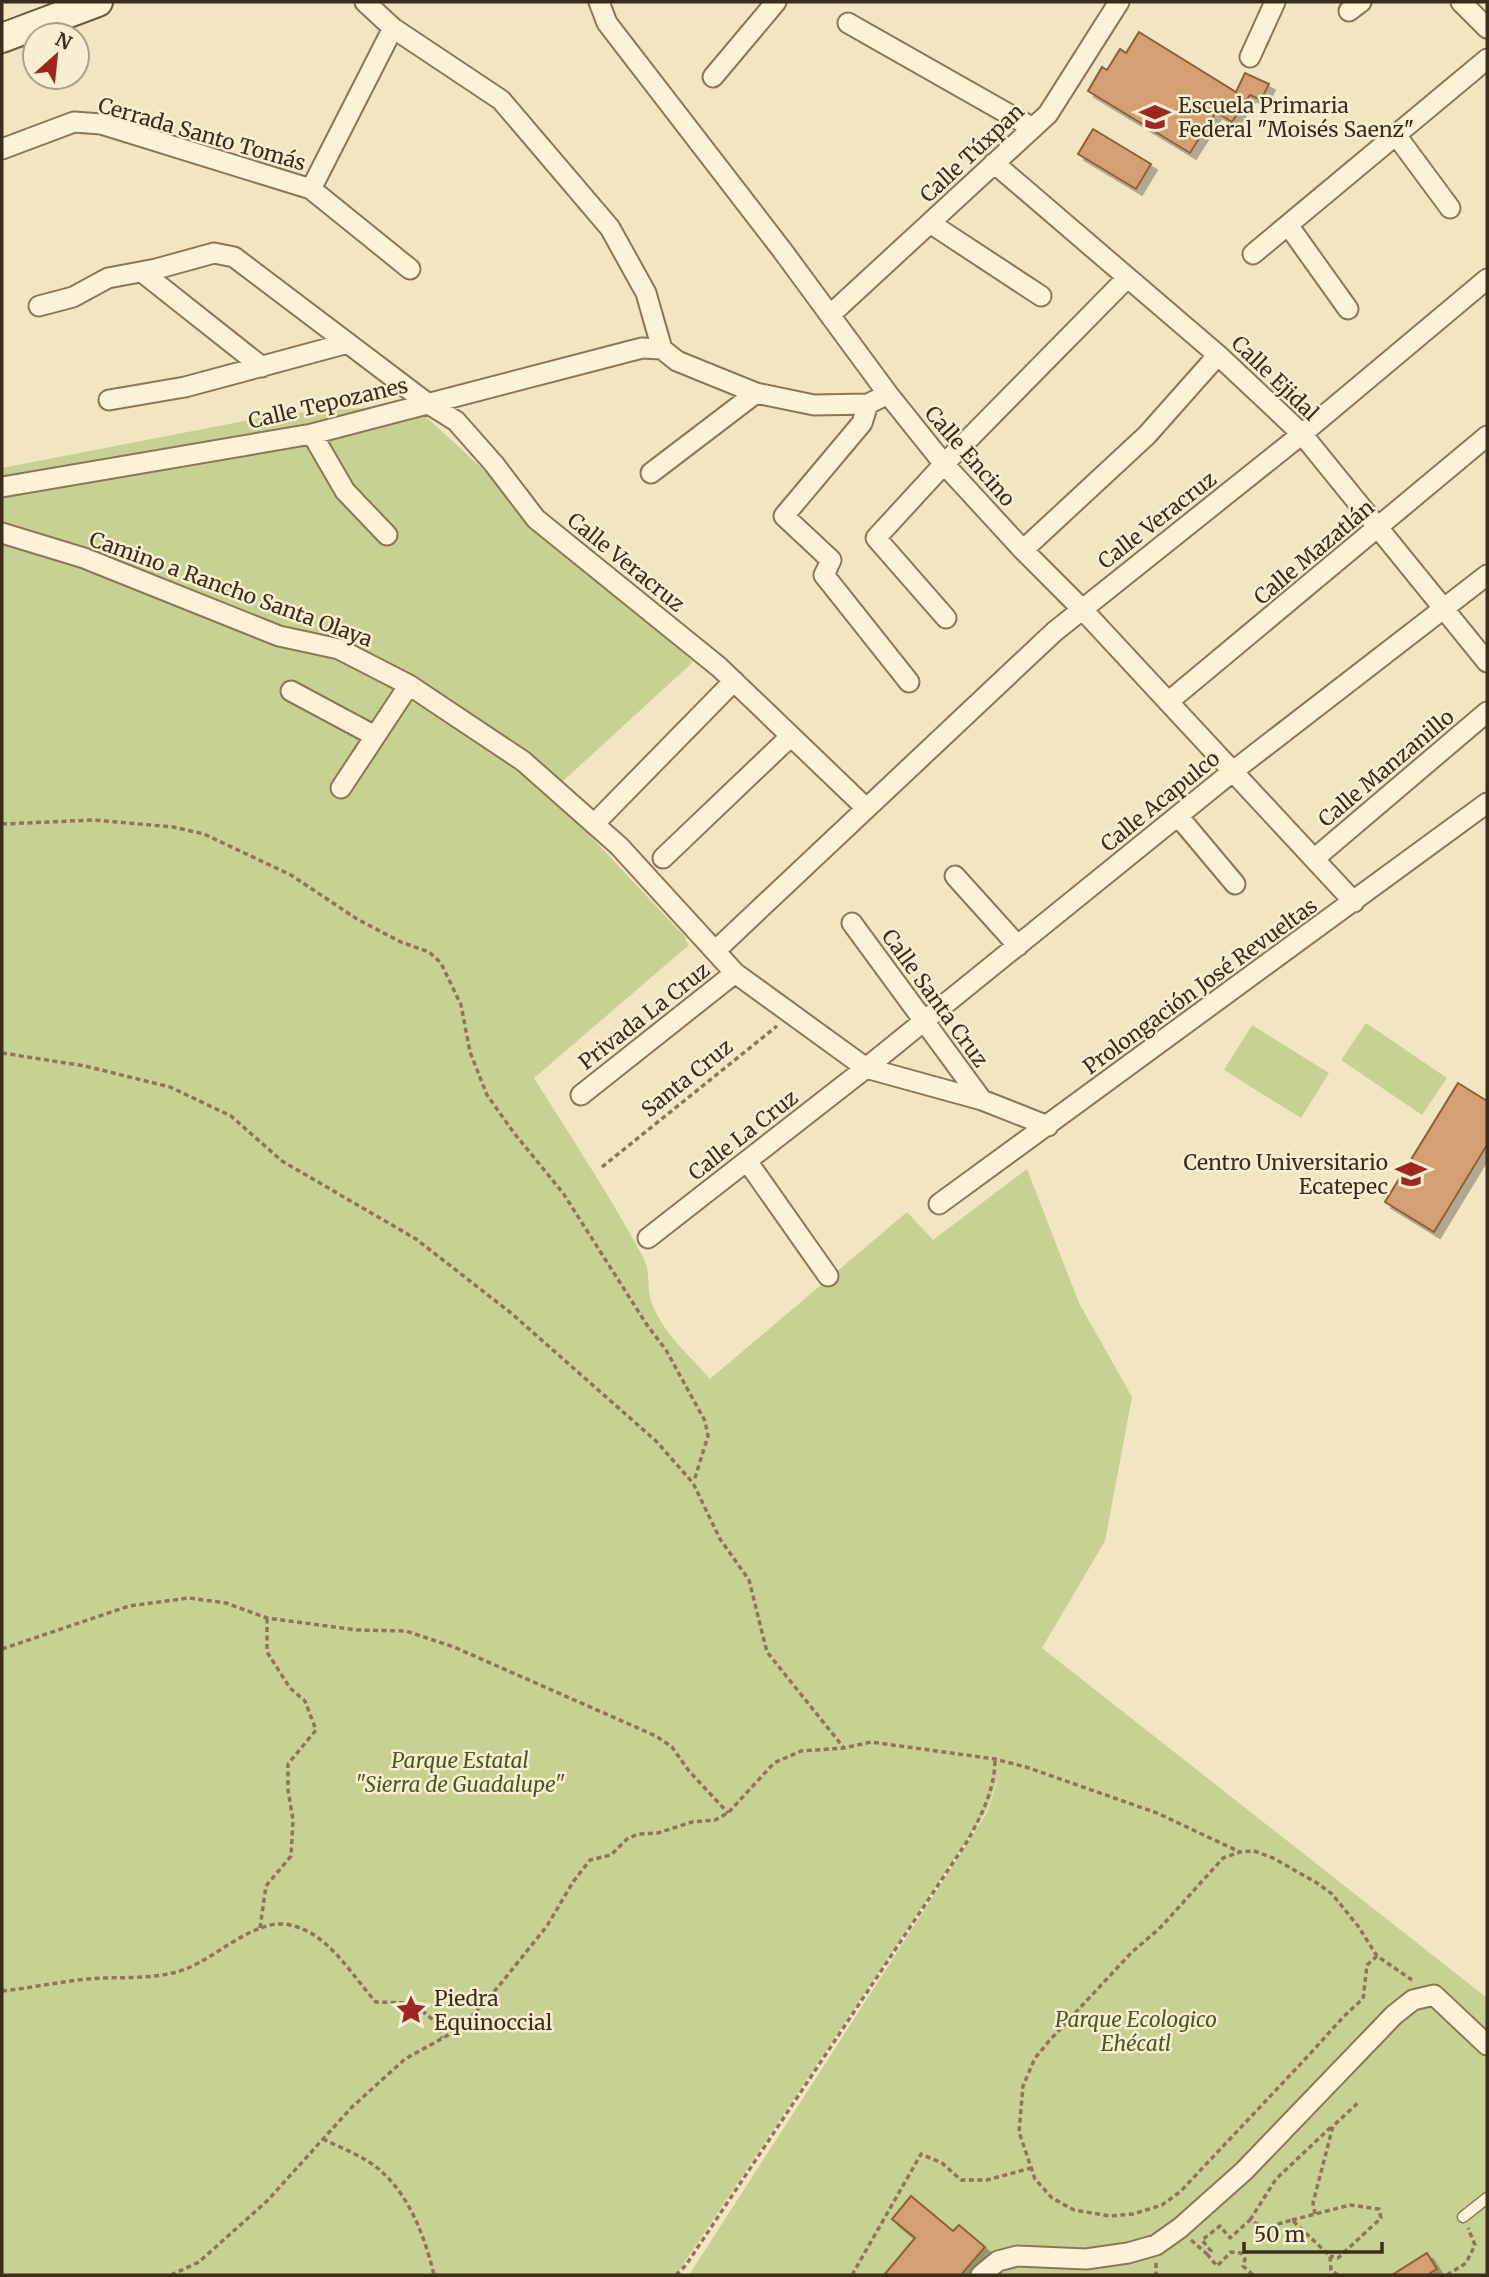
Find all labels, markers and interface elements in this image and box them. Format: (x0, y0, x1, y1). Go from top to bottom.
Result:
north arrow (21, 21, 91, 91)
text: N (52, 27, 76, 55)
street label: Cerrada Santo Tomás (95, 91, 309, 177)
place label: Escuela Primaria Federal "Moisés Saenz" (1178, 92, 1414, 143)
street label: Calle Túxpan (914, 98, 1030, 208)
school or university icon: Escuela Primaria Federal "Moisés Saenz" (1138, 100, 1172, 134)
street label: Calle Ejidal (1226, 330, 1325, 427)
street label: Calle Tepozanes (246, 372, 410, 434)
street label: Calle Encino (919, 400, 1021, 512)
street label: Calle Veracruz (1092, 465, 1222, 575)
street label: Calle Mazatlán (1248, 494, 1380, 610)
street label: Calle Veracruz (562, 506, 690, 618)
street label: Camino a Rancho Santa Olaya (86, 525, 376, 653)
street label: Calle Manzanillo (1313, 703, 1459, 833)
street label: Calle Acapulco (1095, 745, 1225, 857)
street label: Prolongación José Revueltas (1078, 892, 1322, 1080)
street label: Calle Santa Cruz (876, 924, 994, 1072)
street label: Privada La Cruz (573, 956, 715, 1076)
street label: Santa Cruz (636, 1033, 738, 1123)
street label: Calle La Cruz (683, 1084, 803, 1186)
place label: Centro Universitario Ecatepec (1184, 1149, 1388, 1200)
school or university icon: Centro Universitario Ecatepec (1394, 1157, 1428, 1191)
park label: Parque Estatal "Sierra de Guadalupe" (355, 1747, 565, 1798)
place label: Piedra Equinoccial (434, 1985, 553, 2036)
place icon: Piedra Equinoccial (394, 1993, 428, 2027)
park label: Parque Ecologico Ehécatl (1055, 2006, 1217, 2057)
scale bar (1244, 2210, 1382, 2254)
text: 50 m (1254, 2221, 1305, 2248)

